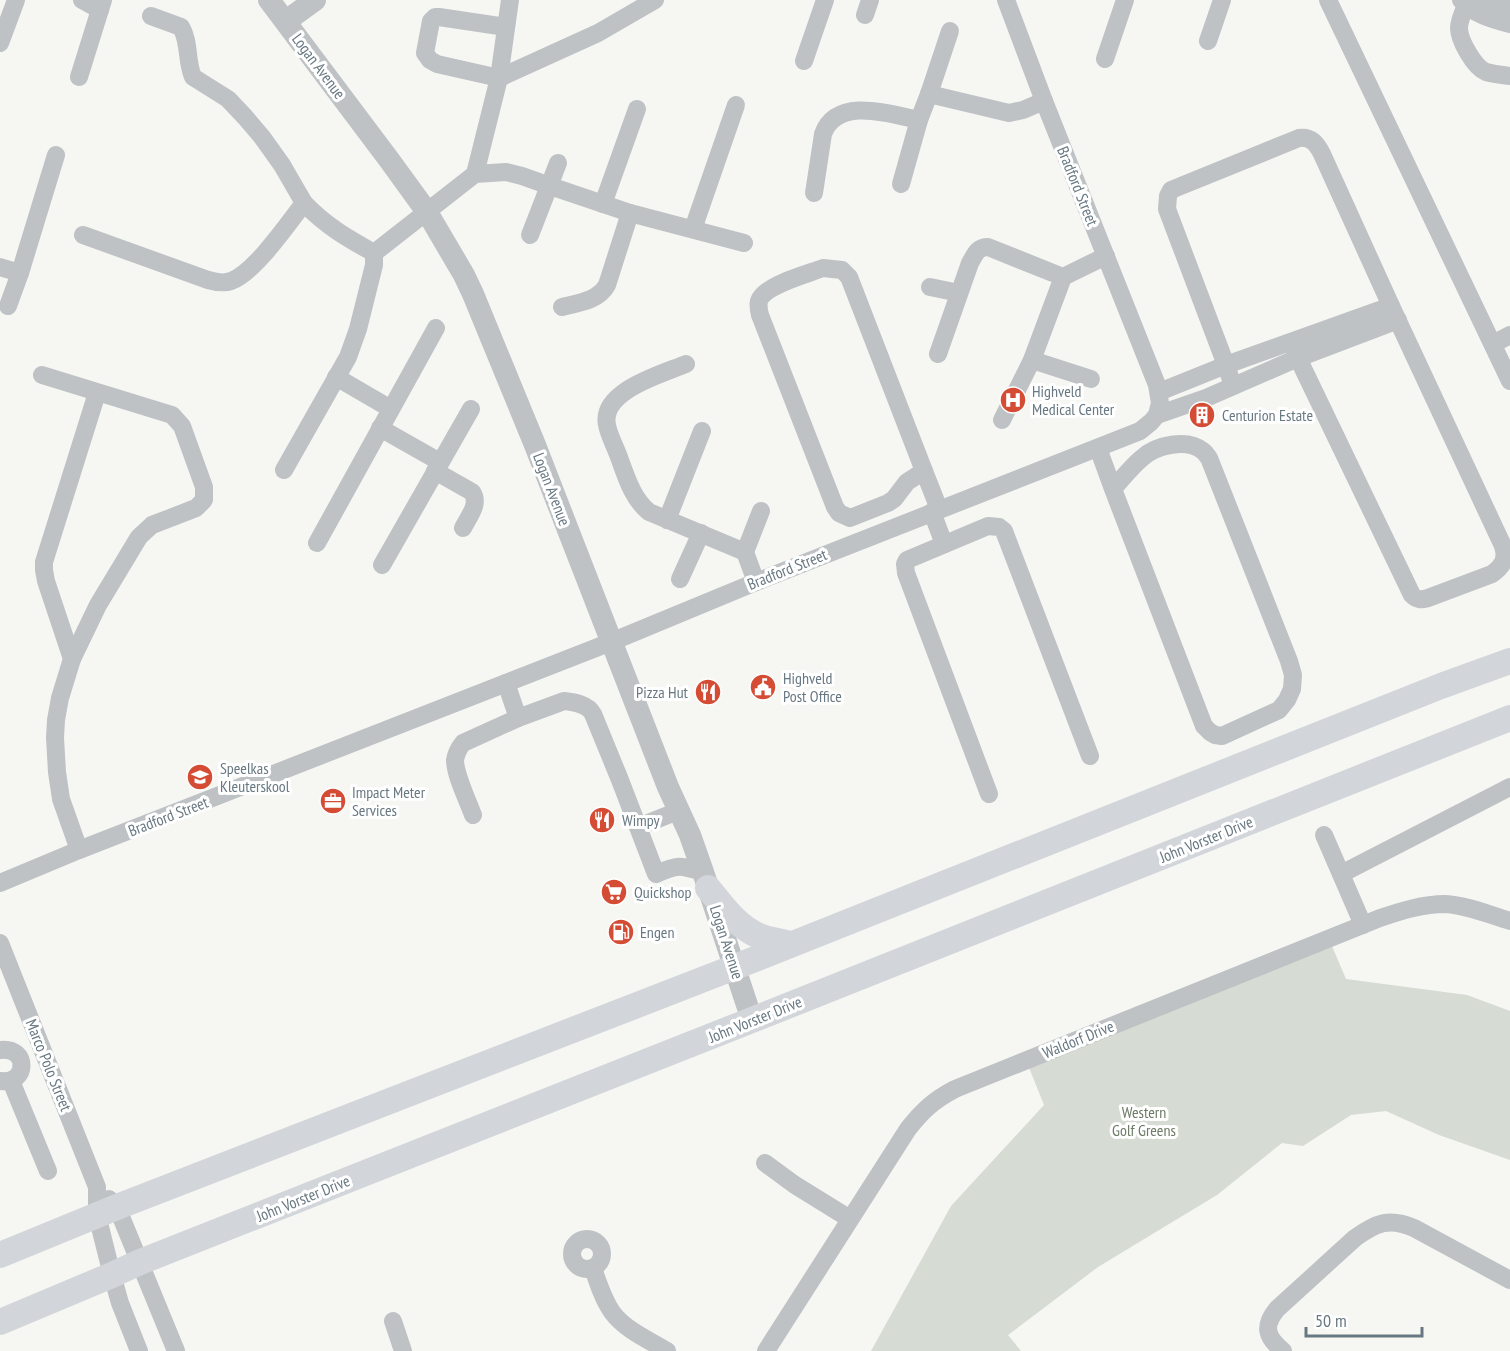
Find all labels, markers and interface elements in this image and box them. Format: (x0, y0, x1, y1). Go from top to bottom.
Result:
street label: Logan Avenue (288, 29, 350, 103)
street label: Bradford Street (1053, 143, 1103, 229)
place label: Highveld Medical Center (1032, 381, 1115, 419)
hospital icon: Highveld Medical Center (998, 385, 1028, 415)
building icon: Centurion Estate (1187, 400, 1217, 430)
place label: Centurion Estate (1222, 405, 1313, 425)
street label: Logan Avenue (529, 450, 575, 528)
street label: Bradford Street (744, 544, 830, 594)
place label: Highveld Post Office (783, 668, 842, 706)
public building icon: Highveld Post Office (748, 672, 778, 702)
restaurant icon: Pizza Hut (693, 677, 723, 707)
place label: Pizza Hut (636, 682, 689, 702)
place label: Speelkas Kleuterskool (220, 758, 290, 796)
school or university icon: Speelkas Kleuterskool (185, 762, 215, 792)
place label: Impact Meter Services (352, 782, 426, 820)
office icon: Impact Meter Services (318, 786, 348, 816)
street label: Bradford Street (125, 791, 211, 840)
restaurant icon: Wimpy (587, 805, 617, 835)
place label: Wimpy (622, 810, 659, 830)
street label: John Vorster Drive (1155, 811, 1256, 867)
supermarket icon: Quickshop (599, 877, 629, 907)
place label: Quickshop (634, 882, 691, 902)
street label: Logan Avenue (706, 902, 748, 982)
fuel station icon: Engen (606, 917, 636, 947)
place label: Engen (640, 922, 674, 942)
street label: John Vorster Drive (704, 991, 805, 1047)
street label: Marco Polo Street (21, 1016, 77, 1115)
street label: Waldorf Drive (1039, 1016, 1117, 1062)
park label: Western Golf Greens (1112, 1102, 1176, 1140)
street label: John Vorster Drive (252, 1170, 353, 1226)
scale bar (1306, 1300, 1422, 1338)
text: 50 m (1315, 1309, 1347, 1332)

